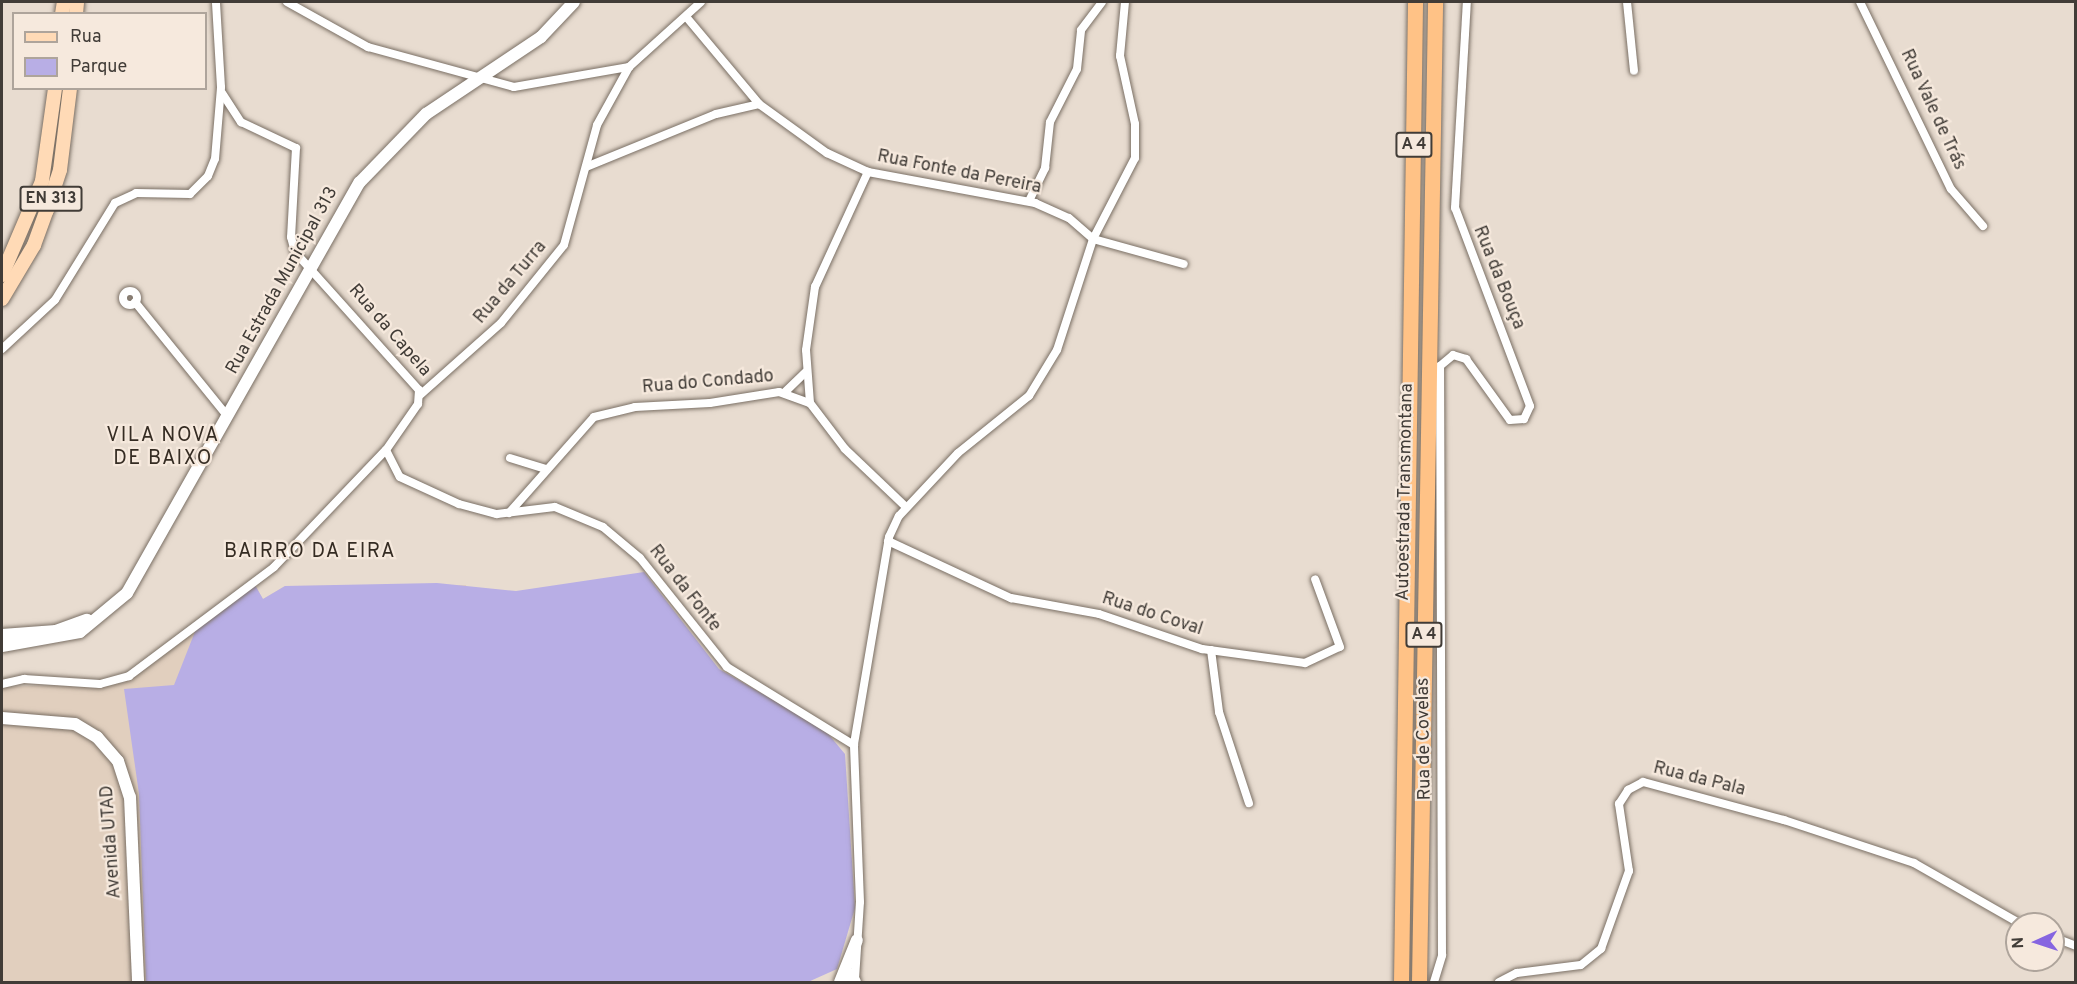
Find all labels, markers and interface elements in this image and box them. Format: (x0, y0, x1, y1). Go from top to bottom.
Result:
legend (12, 12, 207, 90)
text: Rua (70, 26, 101, 49)
street label: Rua Vale de Trás (1894, 46, 1970, 174)
text: Parque (70, 56, 127, 79)
road number: A 4 (1394, 132, 1434, 158)
street label: Rua Fonte da Pereira (875, 146, 1043, 200)
street label: Rua Estrada Municipal 313 (222, 184, 344, 378)
road number: EN 313 (20, 186, 82, 212)
street label: Rua da Bouça (1467, 223, 1529, 333)
street label: Rua da Turra (470, 237, 552, 329)
street label: Rua da Capela (343, 280, 435, 382)
street label: Rua do Condado (641, 366, 775, 400)
street label: Autoestrada Transmontana (1393, 383, 1419, 601)
district label: VILA NOVA DE BAIXO (106, 424, 220, 471)
district label: BAIRRO DA EIRA (223, 540, 397, 564)
street label: Rua da Fonte (643, 541, 725, 637)
street label: Rua do Coval (1099, 589, 1205, 641)
road number: A 4 (1404, 622, 1444, 648)
street label: Rua de Covelas (1413, 677, 1437, 801)
street label: Rua da Pala (1651, 758, 1747, 802)
street label: Avenida UTAD (97, 784, 127, 900)
north arrow (2005, 912, 2065, 972)
text: N (2009, 937, 2029, 949)

